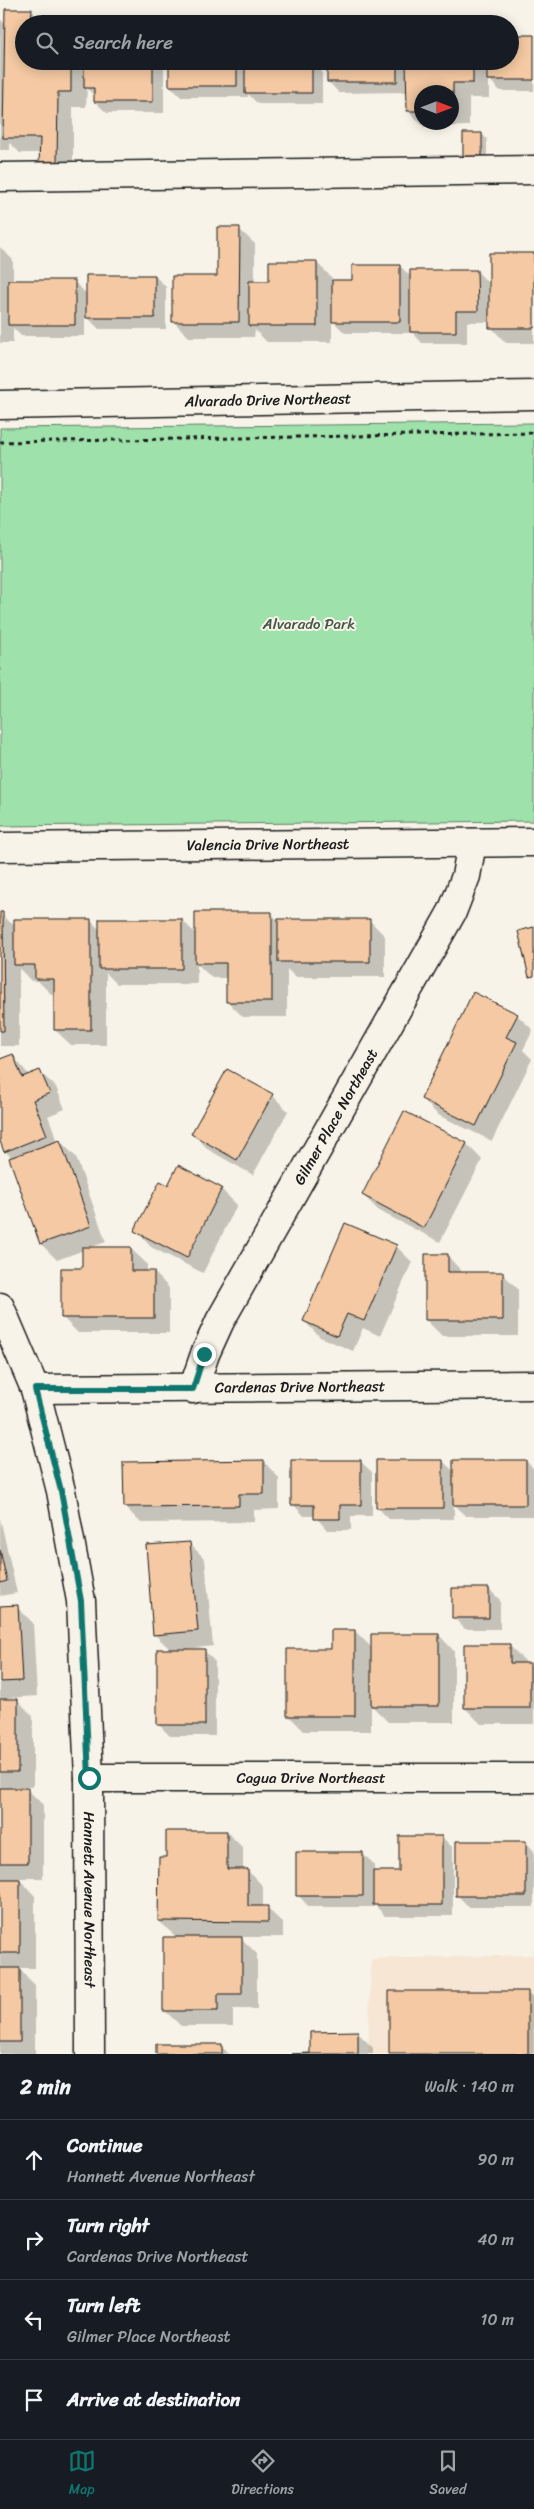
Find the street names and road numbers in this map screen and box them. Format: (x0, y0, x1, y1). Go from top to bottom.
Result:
street label: Alvarado Drive Northeast (183, 385, 352, 415)
street label: Valencia Drive Northeast (187, 831, 350, 858)
street label: Gilmer Place Northeast (287, 1043, 385, 1190)
street label: Cardenas Drive Northeast (215, 1373, 386, 1401)
street label: Cagua Drive Northeast (236, 1765, 386, 1791)
street label: Hannett Avenue Northeast (76, 1811, 103, 1989)

